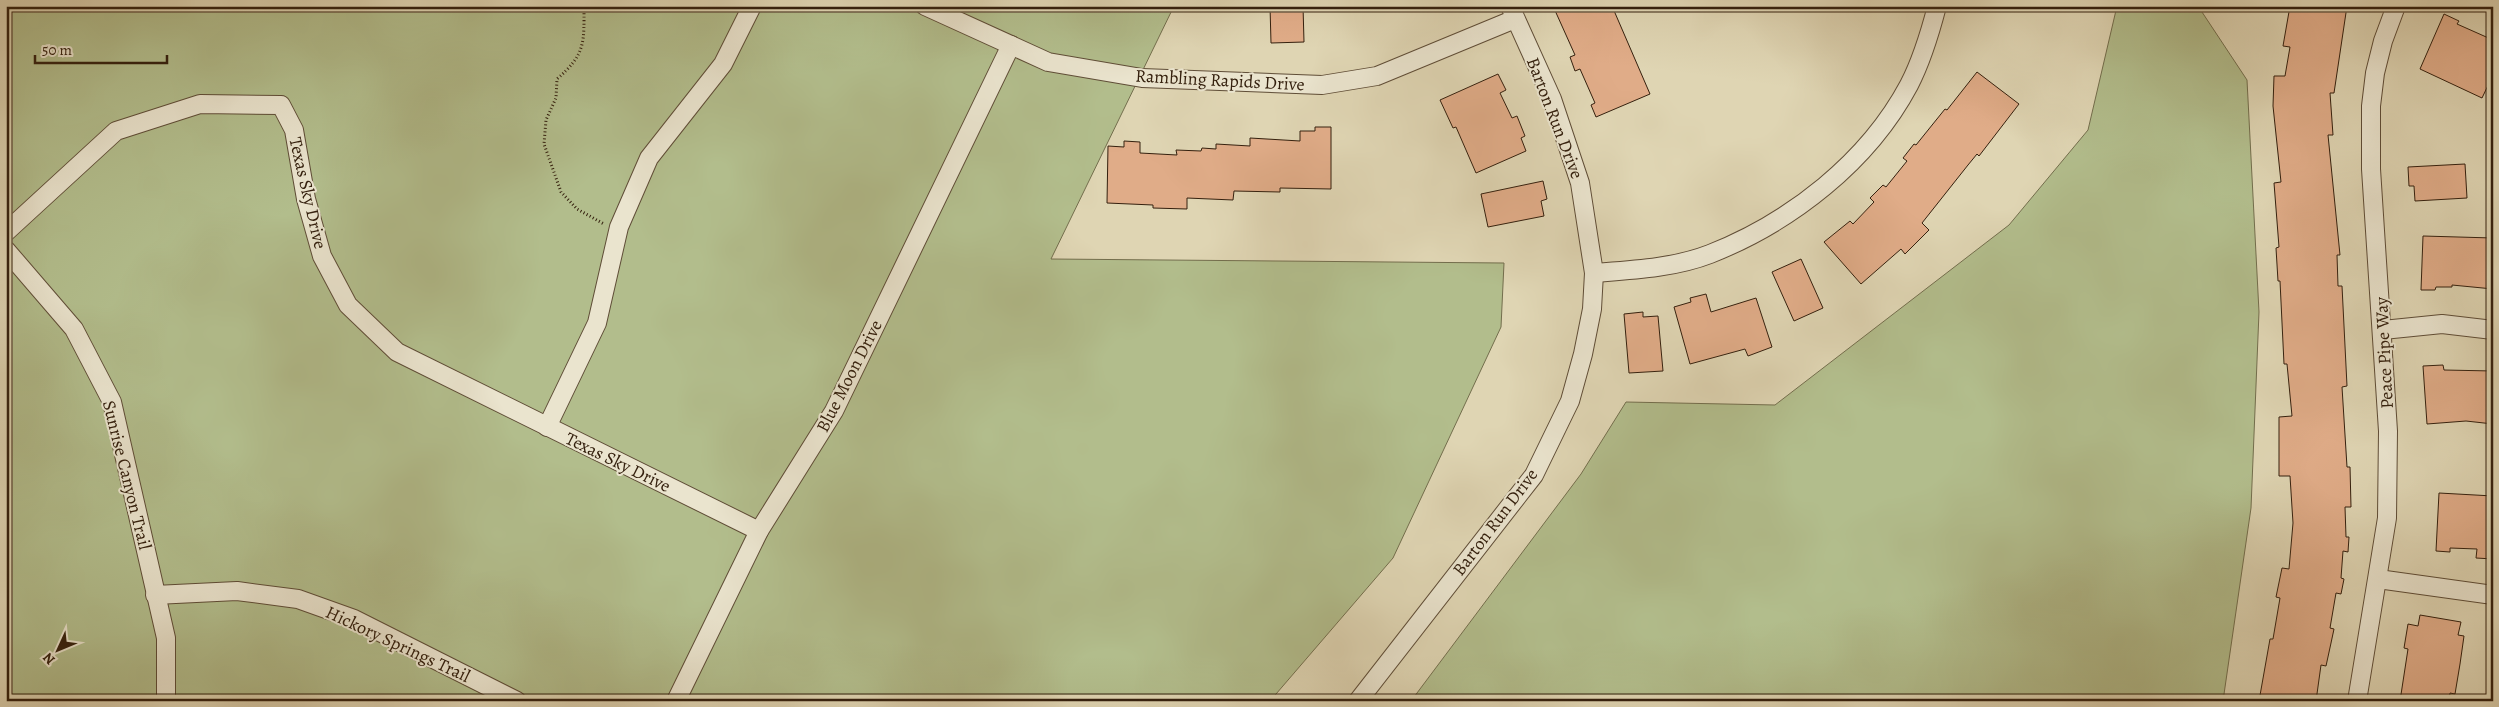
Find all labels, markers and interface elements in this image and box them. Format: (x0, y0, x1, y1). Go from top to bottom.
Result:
scale bar (35, 32, 168, 64)
text: 50 m (42, 40, 72, 60)
street label: Barton Run Drive (1521, 54, 1589, 182)
street label: Rambling Rapids Drive (1135, 64, 1305, 96)
street label: Texas Sky Drive (283, 135, 333, 251)
street label: Peace Pipe Way (2369, 296, 2399, 410)
street label: Blue Moon Drive (810, 316, 888, 436)
street label: Sunrise Canyon Trail (97, 398, 157, 553)
street label: Texas Sky Drive (561, 426, 675, 498)
street label: Barton Run Drive (1447, 464, 1543, 580)
street label: Hickory Springs Trail (322, 600, 475, 688)
north arrow (32, 624, 82, 674)
text: N (39, 648, 59, 669)

